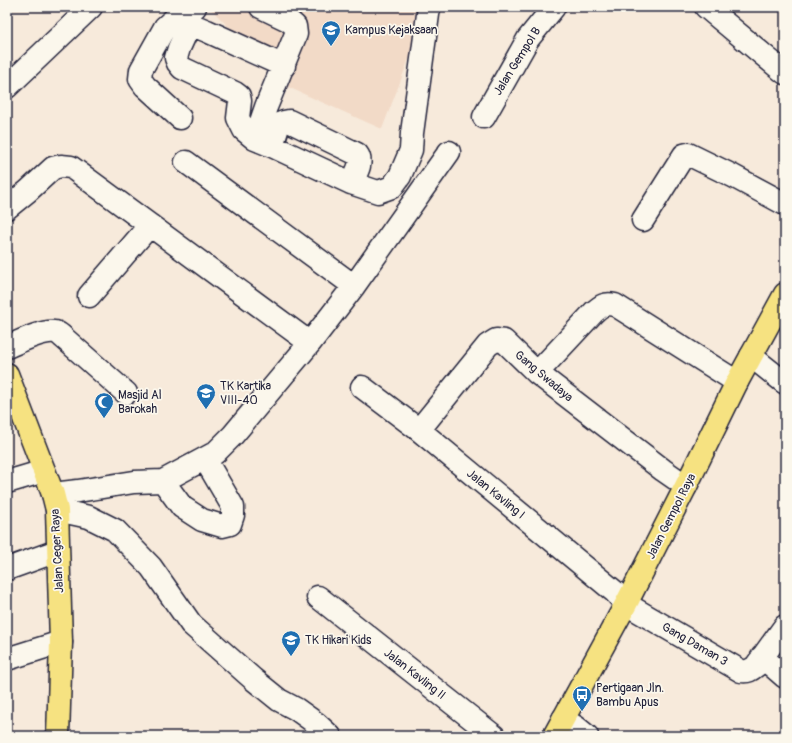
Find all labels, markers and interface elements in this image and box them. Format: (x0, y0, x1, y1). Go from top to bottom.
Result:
school or university icon: Kampus Kejaksaan (320, 19, 342, 47)
place label: Kampus Kejaksaan (345, 23, 438, 38)
street label: Jalan Gempol B (491, 24, 544, 98)
street label: Gang Swadaya (511, 348, 576, 405)
place label: TK Kartika VIII-40 (220, 379, 272, 408)
school or university icon: TK Kartika VIII-40 (195, 382, 217, 410)
place label: Masjid Al Barokah (118, 388, 162, 417)
mosque icon: Masjid Al Barokah (93, 391, 115, 419)
street label: Jalan Kavling I (463, 466, 528, 522)
street label: Jalan Gempol Raya (643, 471, 700, 562)
street label: Jalan Ceger Raya (48, 508, 67, 593)
street label: Gang Daman 3 (659, 620, 731, 669)
school or university icon: TK Hikari Kids (280, 629, 302, 657)
place label: TK Hikari Kids (305, 633, 372, 648)
street label: Jalan Kavling II (381, 646, 449, 703)
place label: Pertigaan Jln. Bambu Apus (596, 681, 664, 710)
bus stop icon: Pertigaan Jln. Bambu Apus (571, 684, 593, 712)

